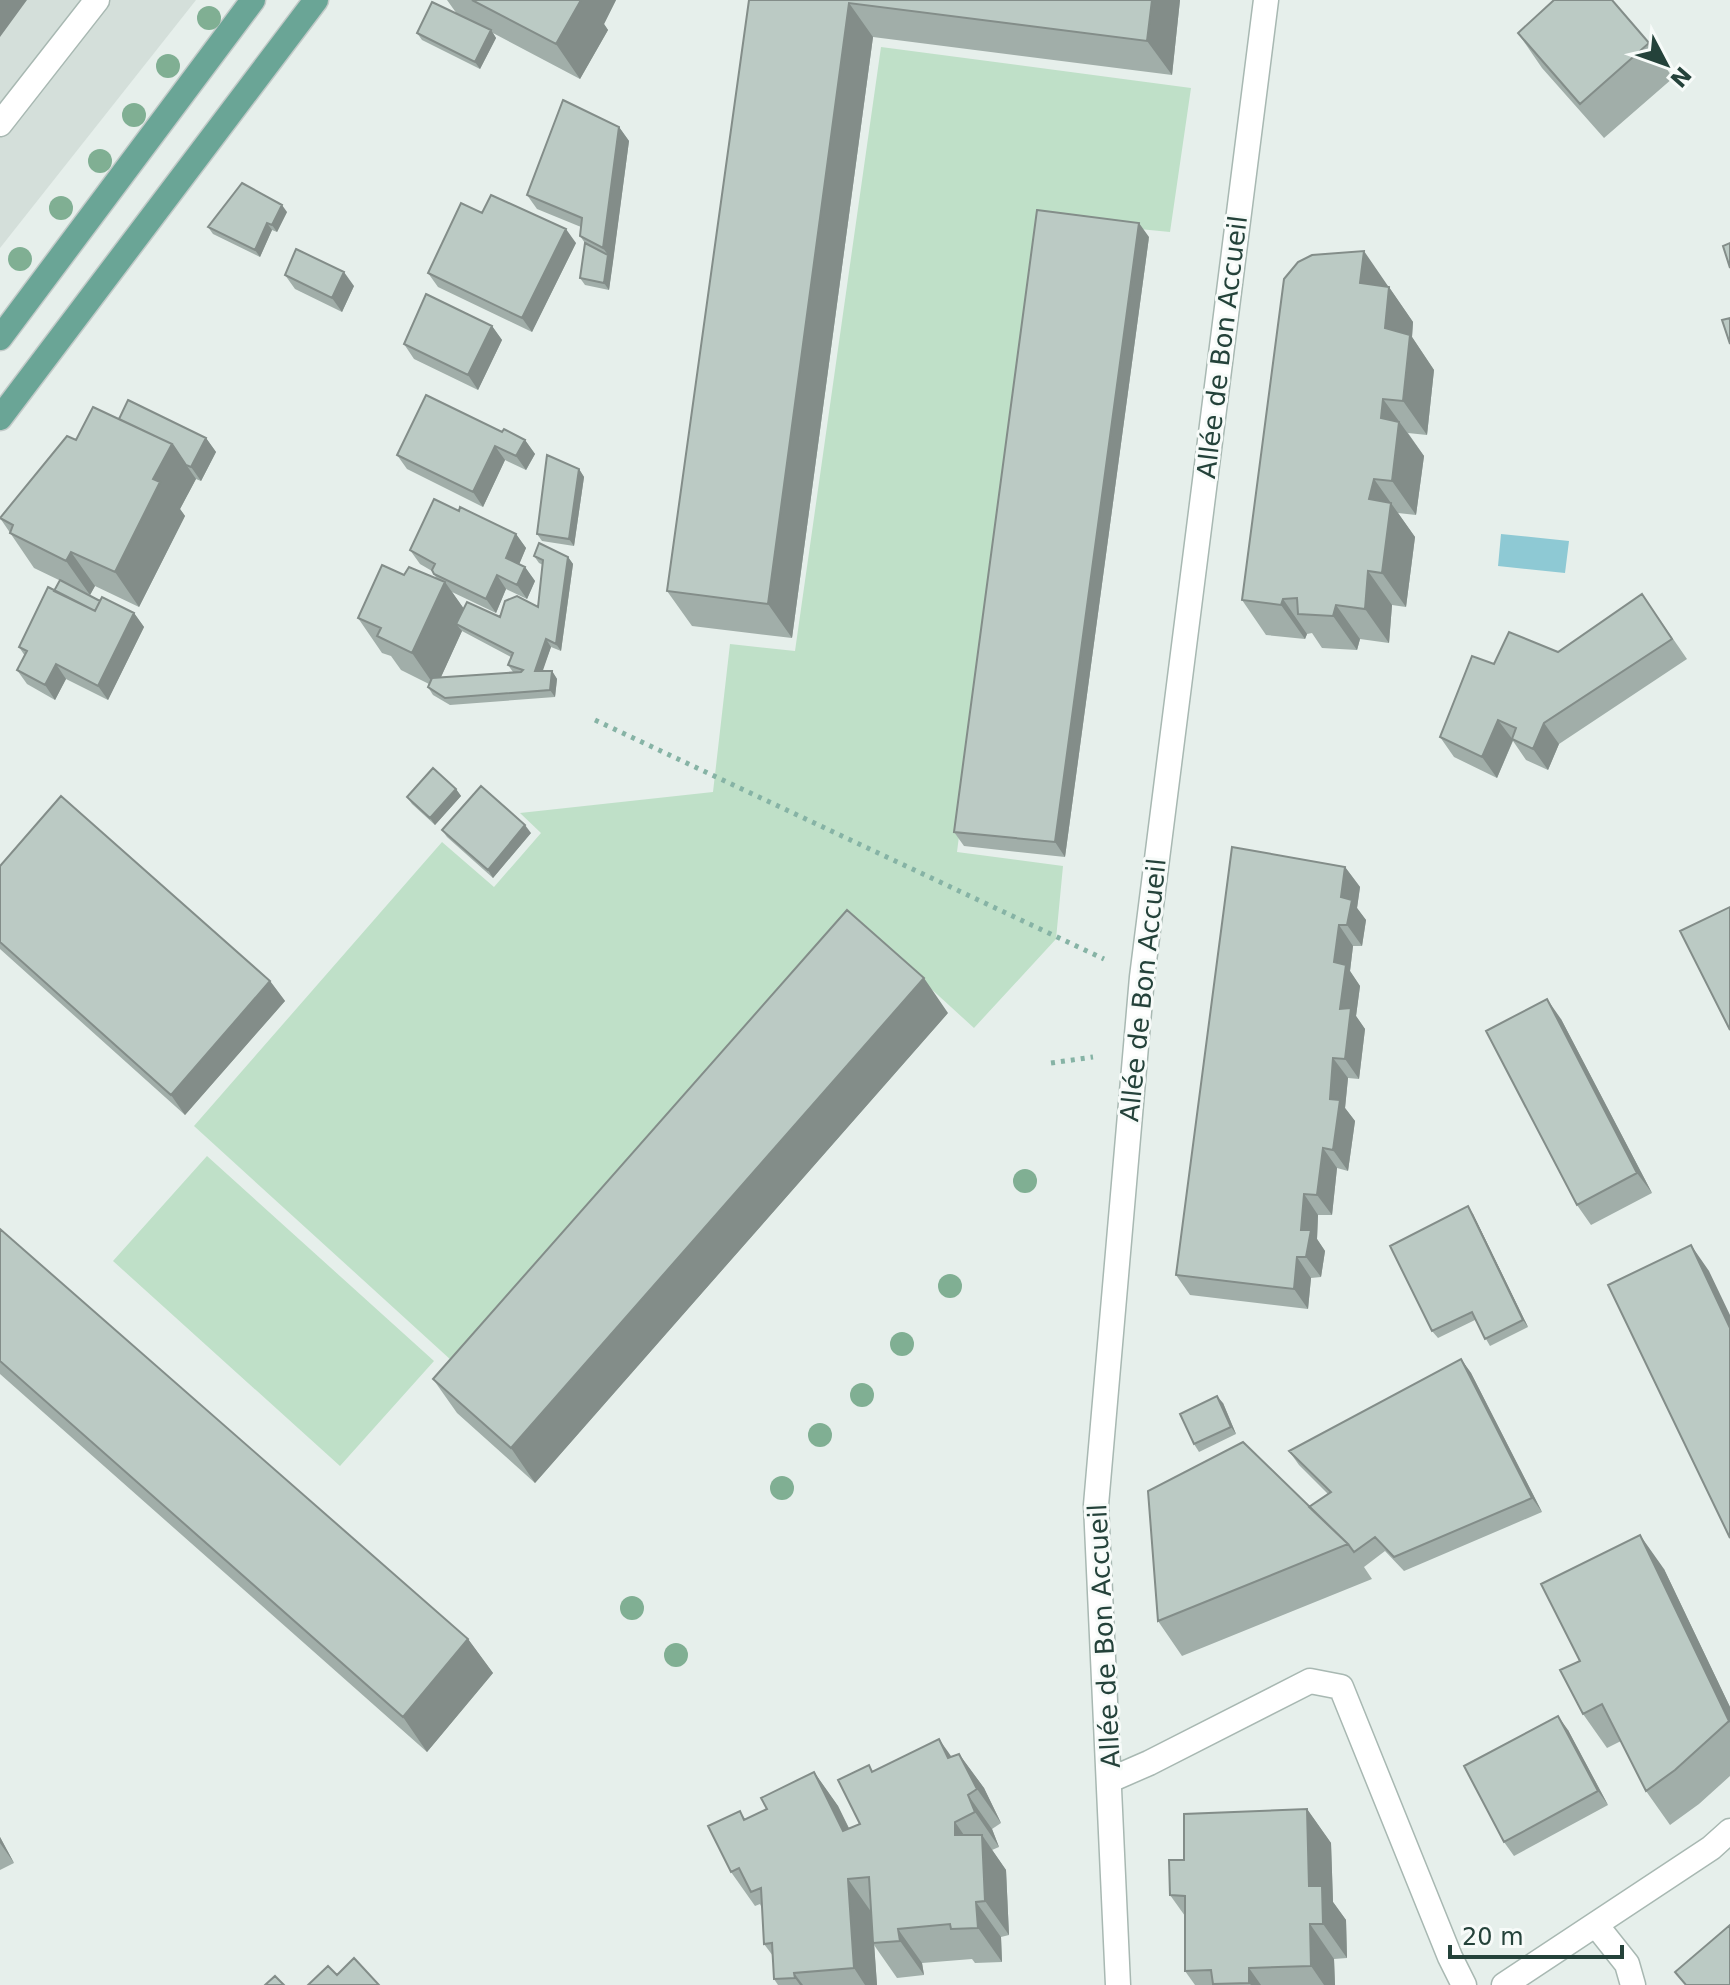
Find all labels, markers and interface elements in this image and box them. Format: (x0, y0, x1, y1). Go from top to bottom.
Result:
north arrow (1626, 24, 1706, 104)
text: N (1665, 62, 1696, 92)
street label: Allée de Bon Accueil (1191, 214, 1253, 480)
street label: Allée de Bon Accueil (1114, 857, 1172, 1123)
street label: Allée de Bon Accueil (1082, 1503, 1126, 1769)
scale bar (1450, 1909, 1622, 1959)
text: 20 m (1462, 1923, 1524, 1951)

